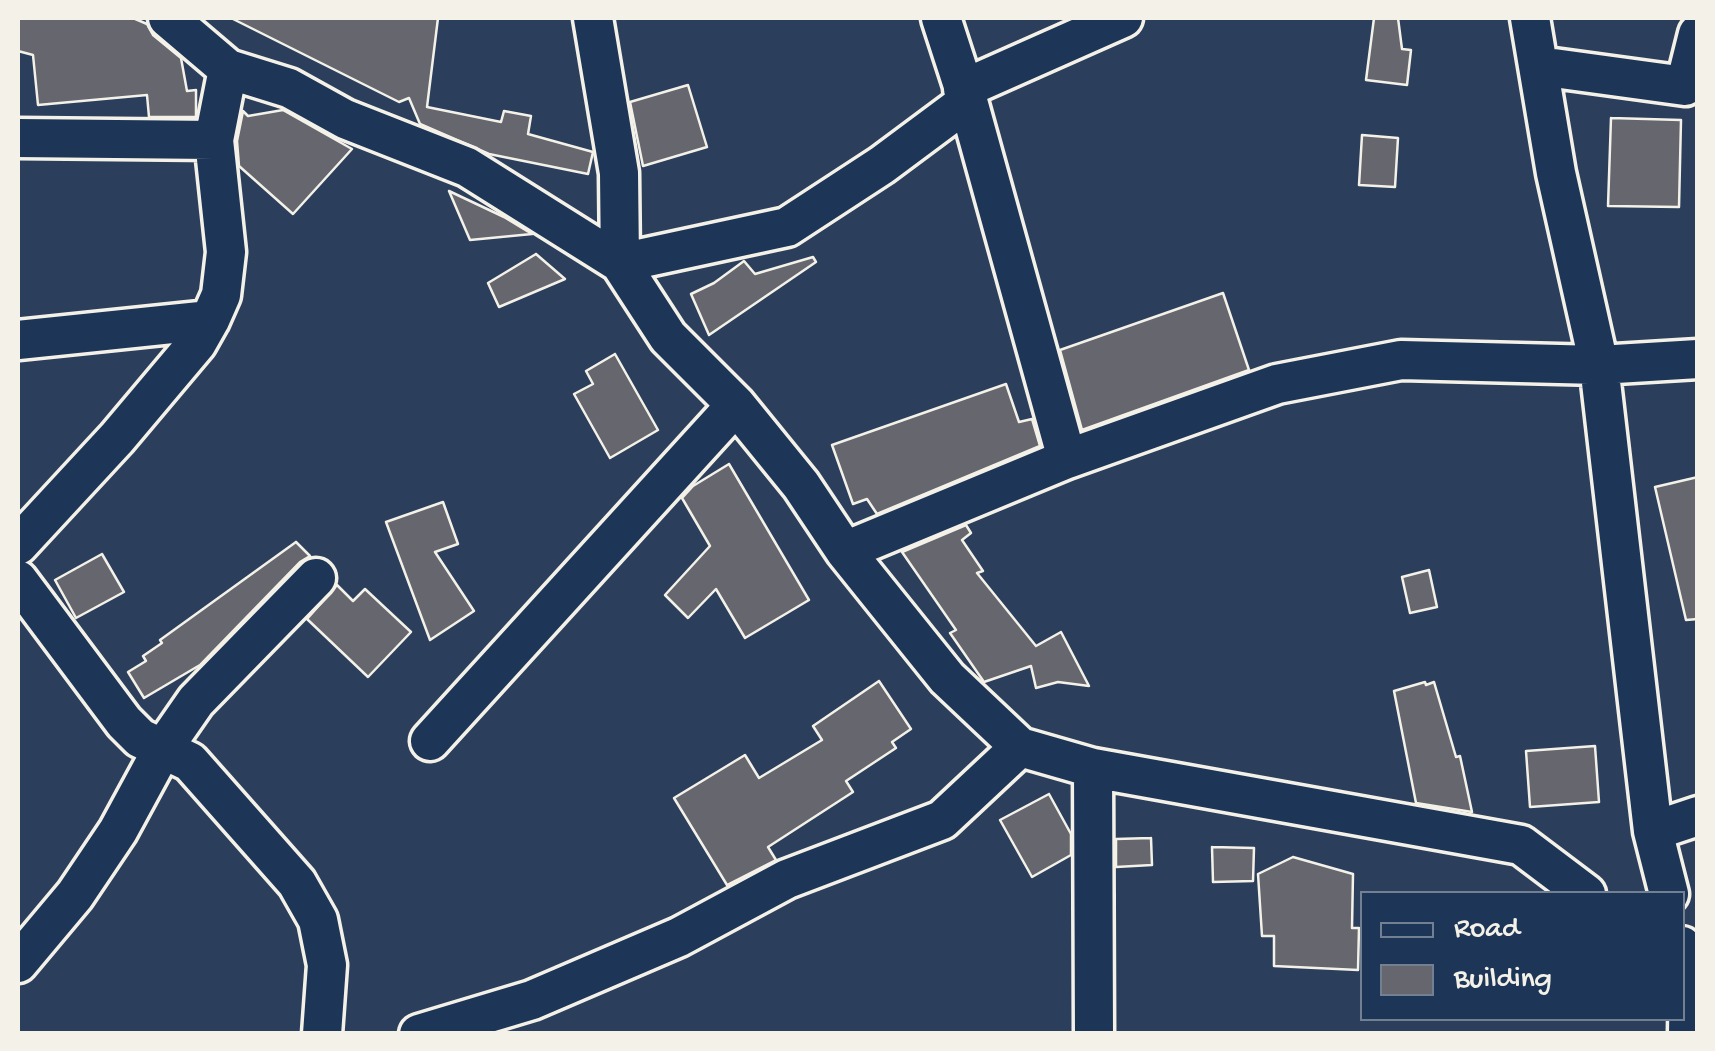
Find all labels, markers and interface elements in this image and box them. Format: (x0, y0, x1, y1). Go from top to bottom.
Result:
legend (1360, 891, 1685, 1021)
text: Road (1454, 913, 1520, 948)
text: Building (1454, 963, 1552, 998)

